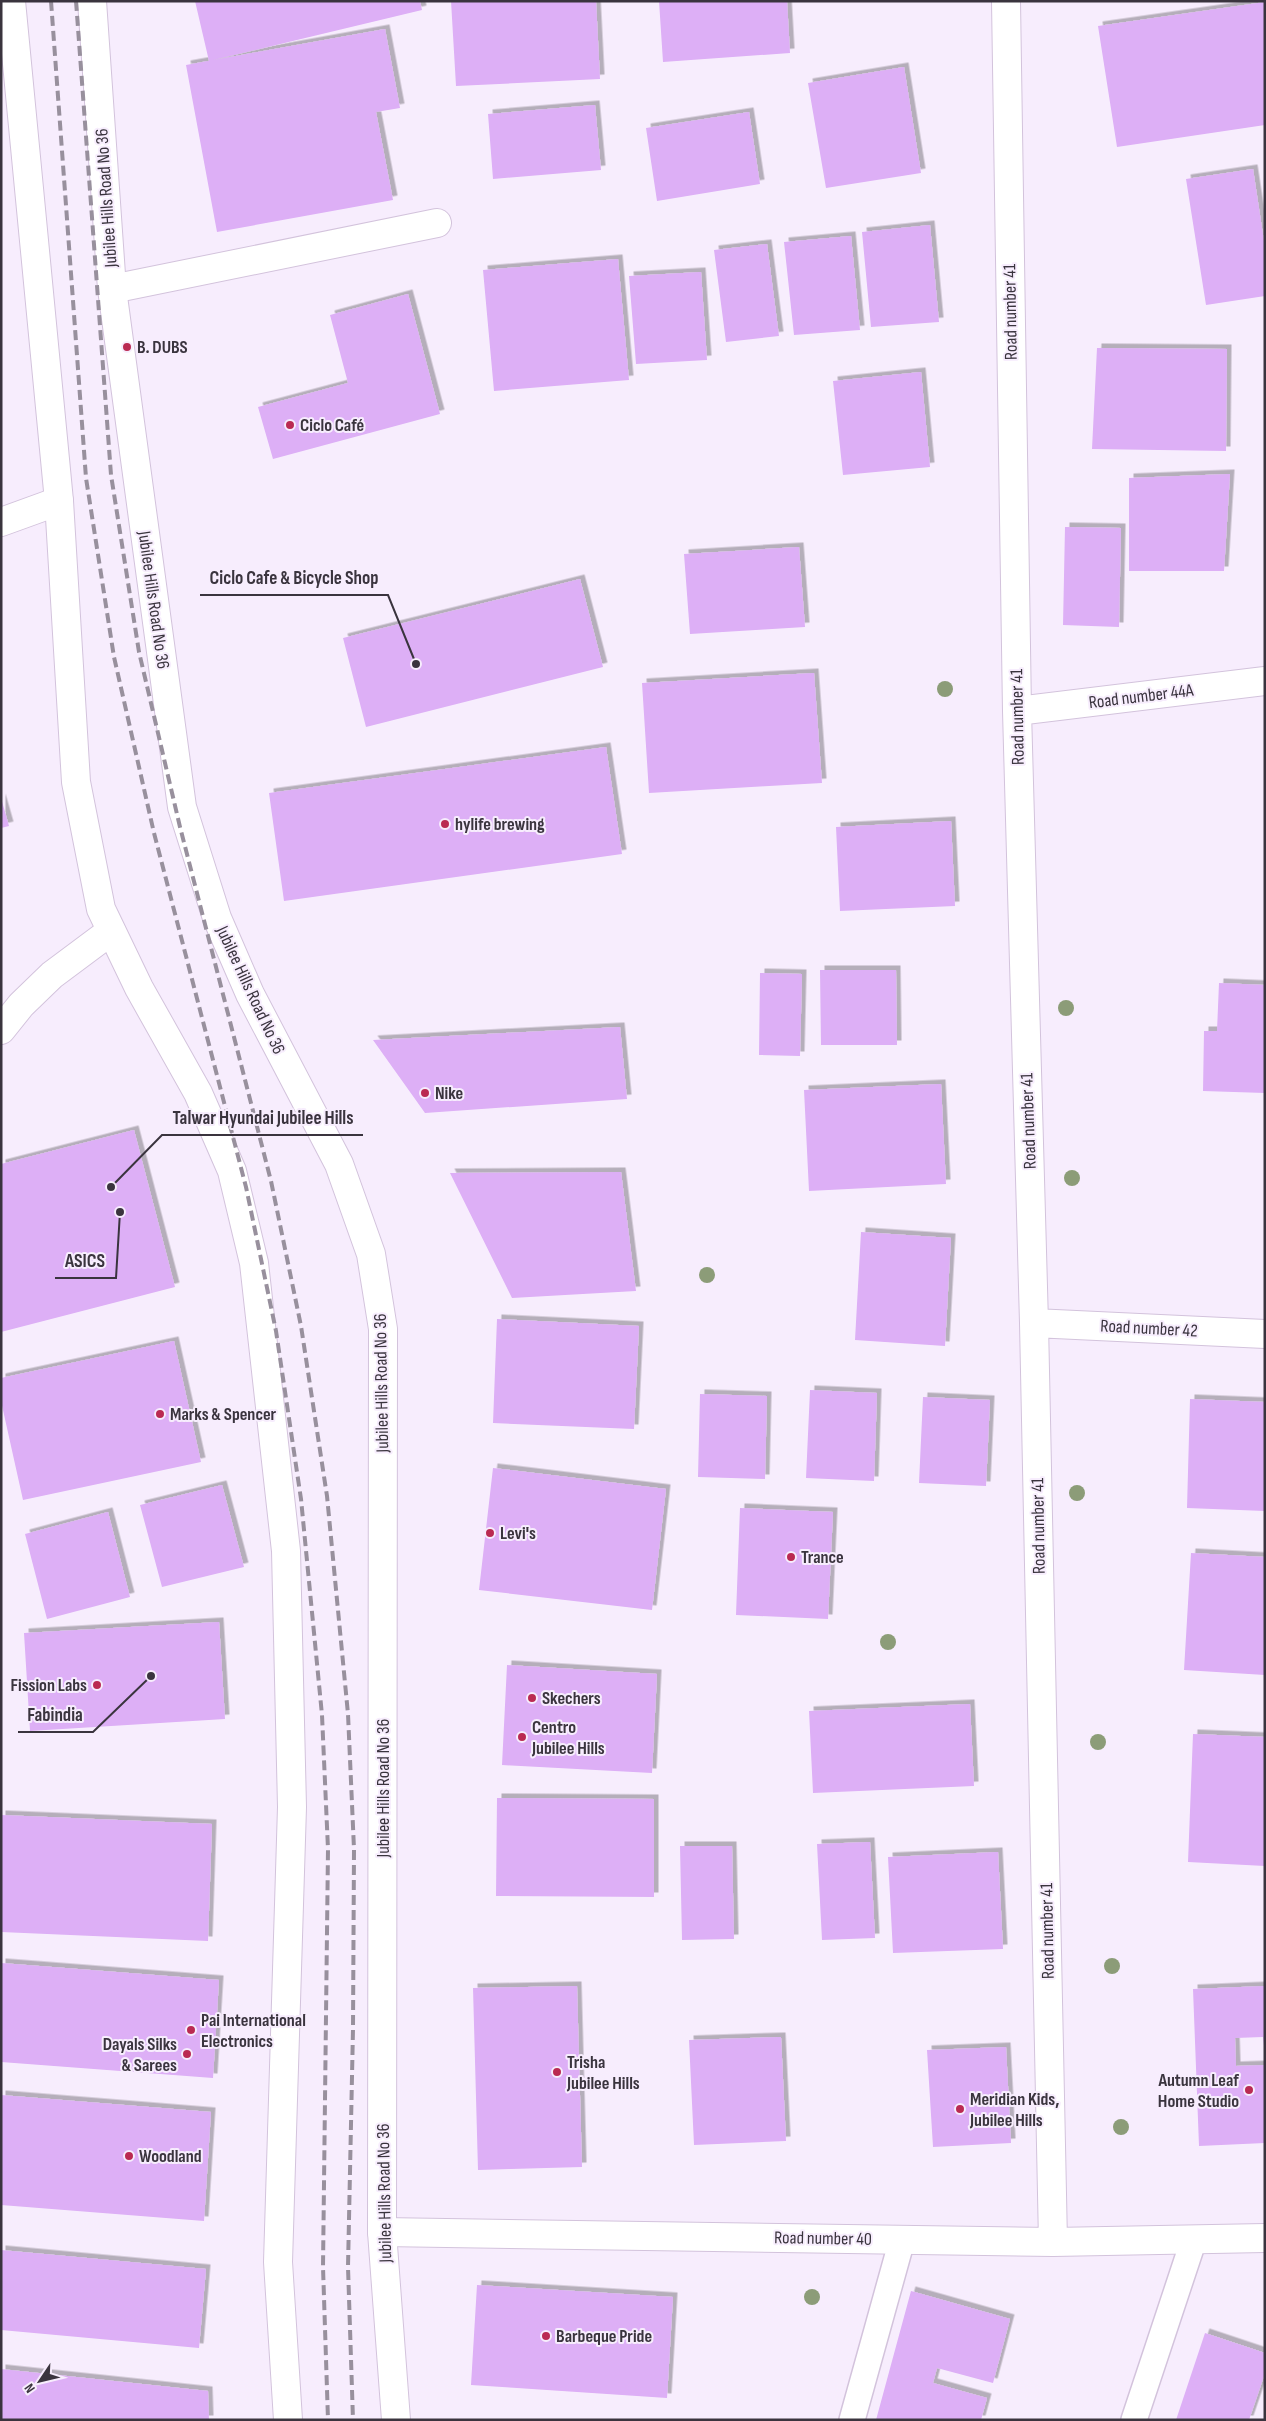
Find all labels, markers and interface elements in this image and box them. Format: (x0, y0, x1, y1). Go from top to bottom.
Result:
street label: Jubilee Hills Road No 36 (91, 128, 122, 269)
street label: Road number 41 (999, 263, 1022, 360)
place label: B. DUBS (137, 337, 188, 358)
marker: B. DUBS (121, 341, 133, 353)
place label: Ciclo Café (300, 415, 364, 436)
marker: Ciclo Café (284, 419, 296, 431)
street label: Jubilee Hills Road No 36 (133, 529, 174, 670)
callout: Ciclo Cafe & Bicycle Shop (200, 561, 388, 595)
text: Ciclo Cafe & Bicycle Shop (210, 567, 378, 590)
street label: Road number 41 (1006, 668, 1029, 765)
street label: Road number 44A (1088, 680, 1195, 713)
place label: hylife brewing (455, 814, 545, 835)
marker: hylife brewing (439, 818, 451, 830)
street label: Jubilee Hills Road No 36 (211, 922, 289, 1058)
street label: Road number 41 (1016, 1072, 1041, 1169)
place label: Nike (435, 1083, 463, 1104)
marker: Nike (419, 1087, 431, 1099)
callout: Talwar Hyundai Jubilee Hills (162, 1101, 363, 1135)
text: Talwar Hyundai Jubilee Hills (173, 1107, 354, 1130)
callout: ASICS (55, 1244, 116, 1278)
text: ASICS (64, 1250, 105, 1273)
street label: Jubilee Hills Road No 36 (370, 1313, 393, 1454)
street label: Road number 42 (1100, 1315, 1198, 1342)
place label: Marks & Spencer (170, 1404, 277, 1425)
marker: Marks & Spencer (154, 1408, 166, 1420)
street label: Road number 41 (1027, 1477, 1050, 1574)
place label: Levi's (500, 1523, 536, 1544)
marker: Levi's (484, 1527, 496, 1539)
place label: Trance (801, 1547, 844, 1568)
marker: Trance (785, 1551, 797, 1563)
place label: Fission Labs (11, 1675, 87, 1696)
marker: Fission Labs (91, 1679, 103, 1691)
place label: Skechers (542, 1688, 601, 1709)
marker: Skechers (526, 1692, 538, 1704)
callout: Fabindia (18, 1698, 93, 1732)
text: Fabindia (27, 1704, 83, 1727)
place label: Centro Jubilee Hills (531, 1717, 605, 1759)
street label: Jubilee Hills Road No 36 (373, 1718, 394, 1859)
marker: Centro Jubilee Hills (516, 1731, 528, 1743)
street label: Road number 41 (1036, 1882, 1059, 1979)
place label: Pai International Electronics (201, 2010, 306, 2052)
marker: Pai International Electronics (185, 2024, 197, 2036)
place label: Dayals Silks & Sarees (103, 2034, 177, 2076)
marker: Dayals Silks & Sarees (181, 2048, 193, 2060)
place label: Trisha Jubilee Hills (566, 2052, 640, 2094)
marker: Trisha Jubilee Hills (551, 2066, 563, 2078)
place label: Autumn Leaf Home Studio (1157, 2070, 1239, 2112)
marker: Autumn Leaf Home Studio (1243, 2084, 1255, 2096)
place label: Meridian Kids, Jubilee Hills (969, 2089, 1060, 2131)
marker: Meridian Kids, Jubilee Hills (954, 2103, 966, 2115)
street label: Jubilee Hills Road No 36 (373, 2123, 396, 2264)
place label: Woodland (139, 2146, 202, 2167)
marker: Woodland (123, 2150, 135, 2162)
street label: Road number 40 (774, 2227, 872, 2250)
place label: Barbeque Pride (556, 2326, 652, 2347)
marker: Barbeque Pride (540, 2330, 552, 2342)
north arrow (15, 2356, 65, 2406)
text: N (21, 2380, 39, 2396)

